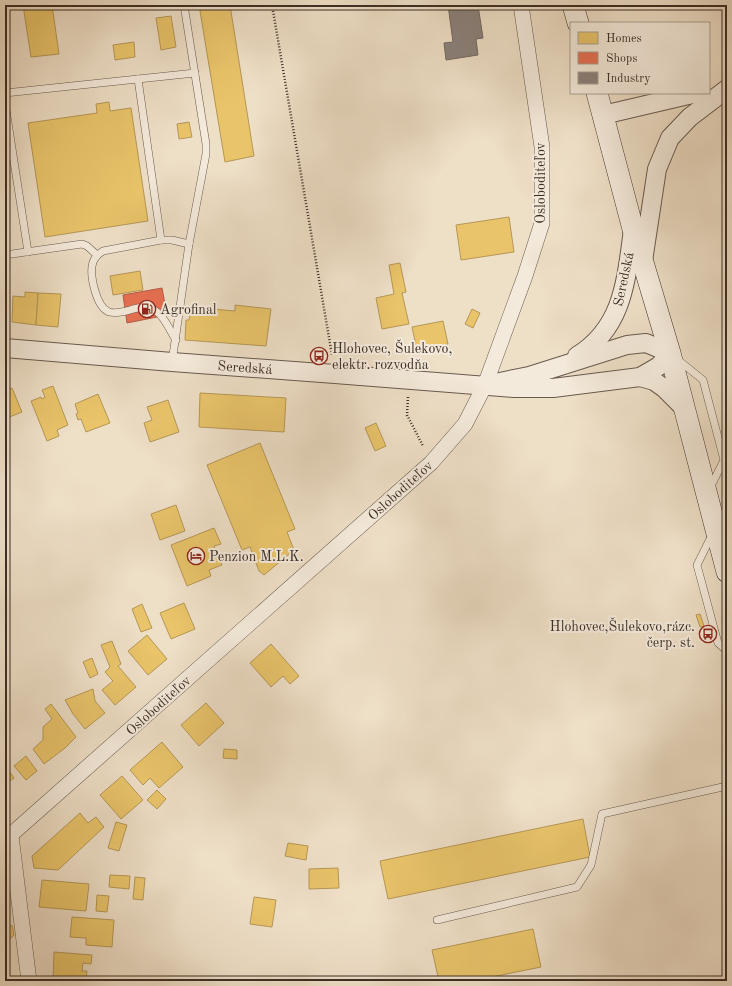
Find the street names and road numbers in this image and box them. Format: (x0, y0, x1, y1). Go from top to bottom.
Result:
street label: Osloboditeľov (534, 142, 548, 224)
street label: Seredská (611, 251, 637, 308)
street label: Seredská (217, 359, 273, 377)
street label: Osloboditeľov (366, 458, 436, 523)
street label: Osloboditeľov (124, 673, 194, 738)

